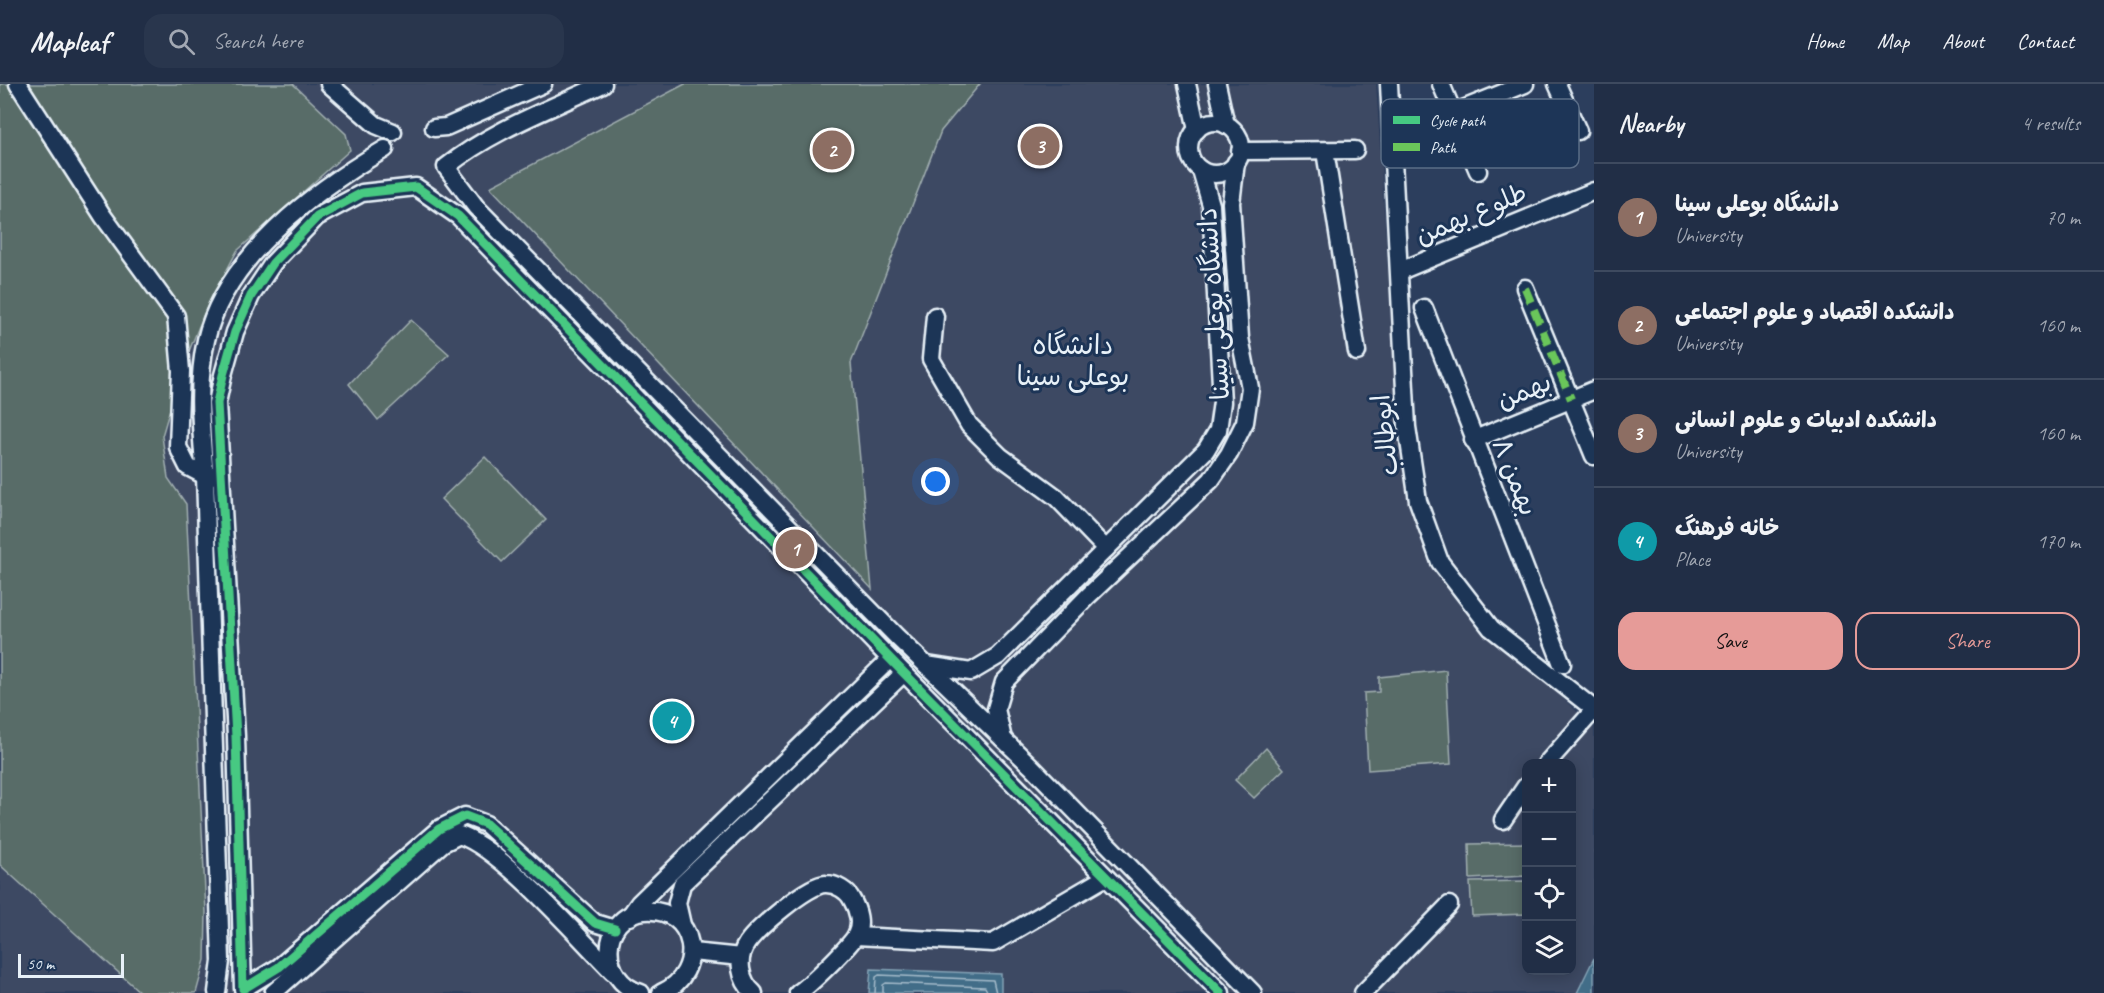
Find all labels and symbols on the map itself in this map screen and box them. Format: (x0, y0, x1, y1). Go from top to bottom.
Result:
legend (1381, 99, 1579, 168)
text: Cycle path (1430, 111, 1486, 131)
pin: 3 (1020, 124, 1060, 168)
pin: 2 (812, 128, 852, 172)
text: Path (1430, 138, 1457, 158)
street label: طلوع بهمن (1410, 176, 1532, 253)
street label: دانشگاه بوعلی سینا (1191, 207, 1237, 401)
district label: دانشگاه بوعلی سینا (1017, 328, 1129, 393)
street label: بهمن (1492, 365, 1556, 417)
street label: ابوطالب (1364, 393, 1406, 477)
street label: بهمن ۸ (1485, 433, 1545, 521)
your location (921, 467, 950, 496)
pin: 1 (776, 526, 814, 572)
pin: 4 (652, 698, 692, 744)
scale bar (18, 951, 124, 978)

